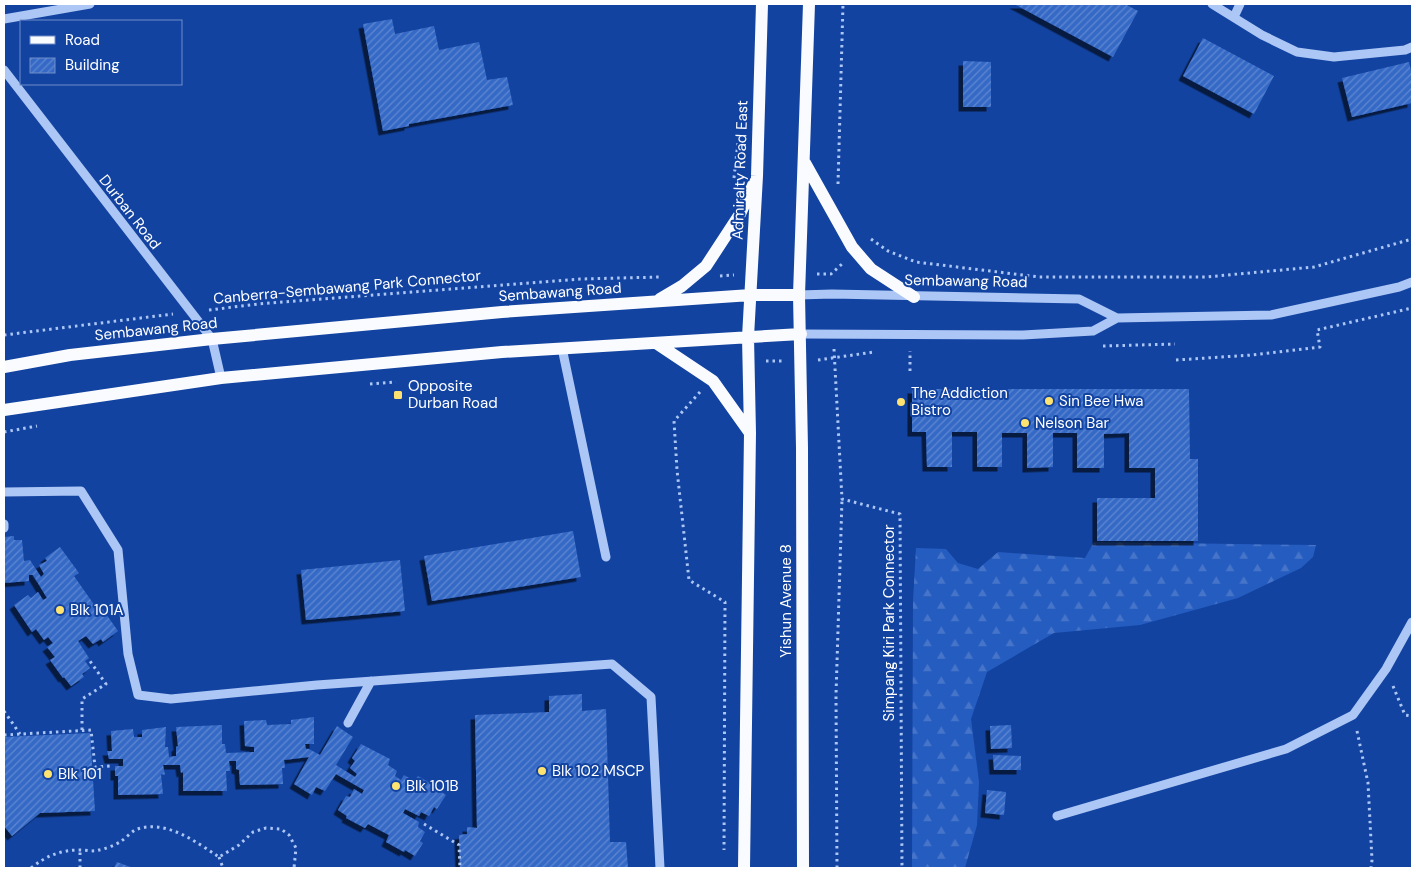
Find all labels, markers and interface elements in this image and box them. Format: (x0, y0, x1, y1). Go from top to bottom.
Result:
legend (20, 20, 182, 85)
text: Road (65, 30, 100, 50)
text: Building (65, 55, 120, 75)
street label: Admiralty Road East (728, 100, 752, 240)
street label: Durban Road (95, 171, 165, 253)
street label: Canberra-Sembawang Park Connector (212, 265, 482, 309)
street label: Sembawang Road (904, 270, 1028, 292)
street label: Sembawang Road (498, 278, 622, 306)
street label: Sembawang Road (94, 313, 218, 345)
place label: Opposite Durban Road (408, 376, 498, 413)
place label: The Addiction Bistro (911, 383, 1008, 420)
marker: Opposite Durban Road (392, 389, 404, 401)
place label: Sin Bee Hwa (1059, 391, 1144, 411)
marker: Sin Bee Hwa (1043, 395, 1055, 407)
marker: The Addiction Bistro (895, 396, 907, 408)
place label: Nelson Bar (1035, 413, 1109, 433)
marker: Nelson Bar (1019, 417, 1031, 429)
street label: Simpang Kiri Park Connector (879, 524, 899, 722)
street label: Yishun Avenue 8 (776, 544, 796, 658)
place label: Blk 101A (70, 600, 124, 620)
marker: Blk 101A (54, 604, 66, 616)
place label: Blk 102 MSCP (552, 761, 644, 781)
place label: Blk 101 (58, 764, 102, 784)
marker: Blk 102 MSCP (536, 765, 548, 777)
marker: Blk 101 (42, 768, 54, 780)
place label: Blk 101B (406, 776, 459, 796)
marker: Blk 101B (390, 780, 402, 792)

